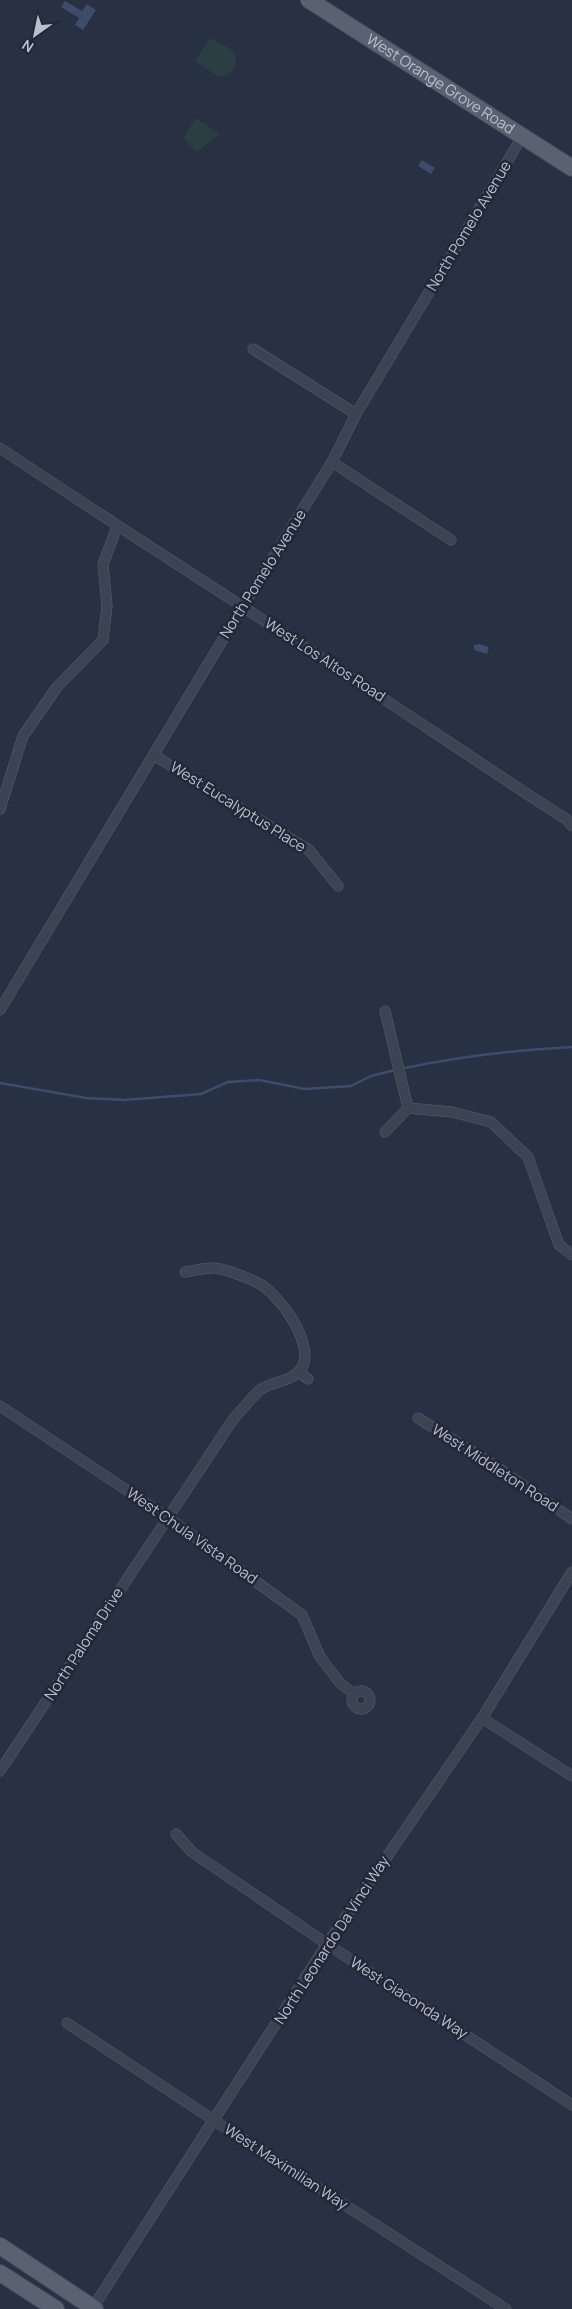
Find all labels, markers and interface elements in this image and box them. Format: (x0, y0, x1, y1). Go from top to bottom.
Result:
north arrow (10, 10, 60, 60)
street label: West Orange Grove Road (363, 28, 519, 139)
text: N (18, 36, 37, 57)
street label: North Pomelo Avenue (421, 156, 516, 295)
street label: North Pomelo Avenue (214, 505, 311, 642)
street label: West Los Altos Road (261, 613, 390, 707)
street label: West Eucalyptus Place (166, 756, 310, 857)
street label: West Middleton Road (428, 1419, 563, 1516)
street label: West Chula Vista Road (123, 1482, 262, 1589)
street label: North Paloma Drive (39, 1583, 128, 1704)
street label: North Leonardo Da Vinci Way (269, 1851, 394, 2028)
street label: West Giaconda Way (346, 1952, 472, 2044)
street label: West Maximilian Way (220, 2119, 352, 2215)

